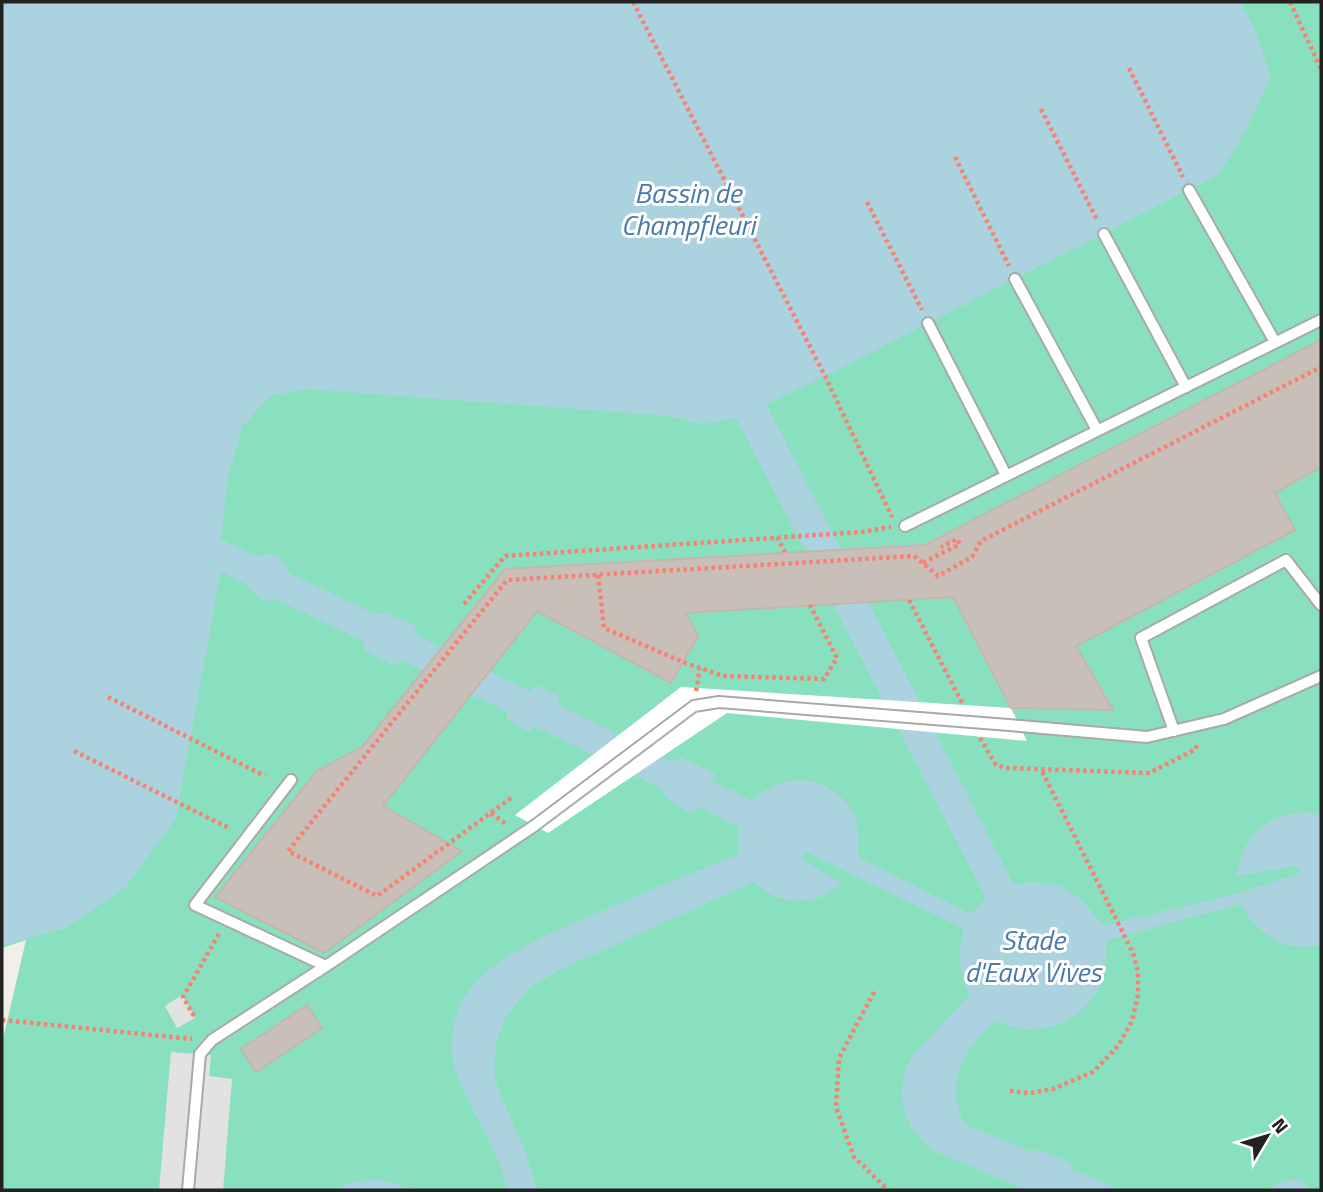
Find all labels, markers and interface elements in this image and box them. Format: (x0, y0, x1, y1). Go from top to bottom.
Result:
water label: Bassin de Champfleuri (621, 171, 758, 246)
water label: Stade d'Eaux Vives (965, 918, 1103, 993)
north arrow (1232, 1101, 1302, 1171)
text: N (1265, 1111, 1296, 1139)

